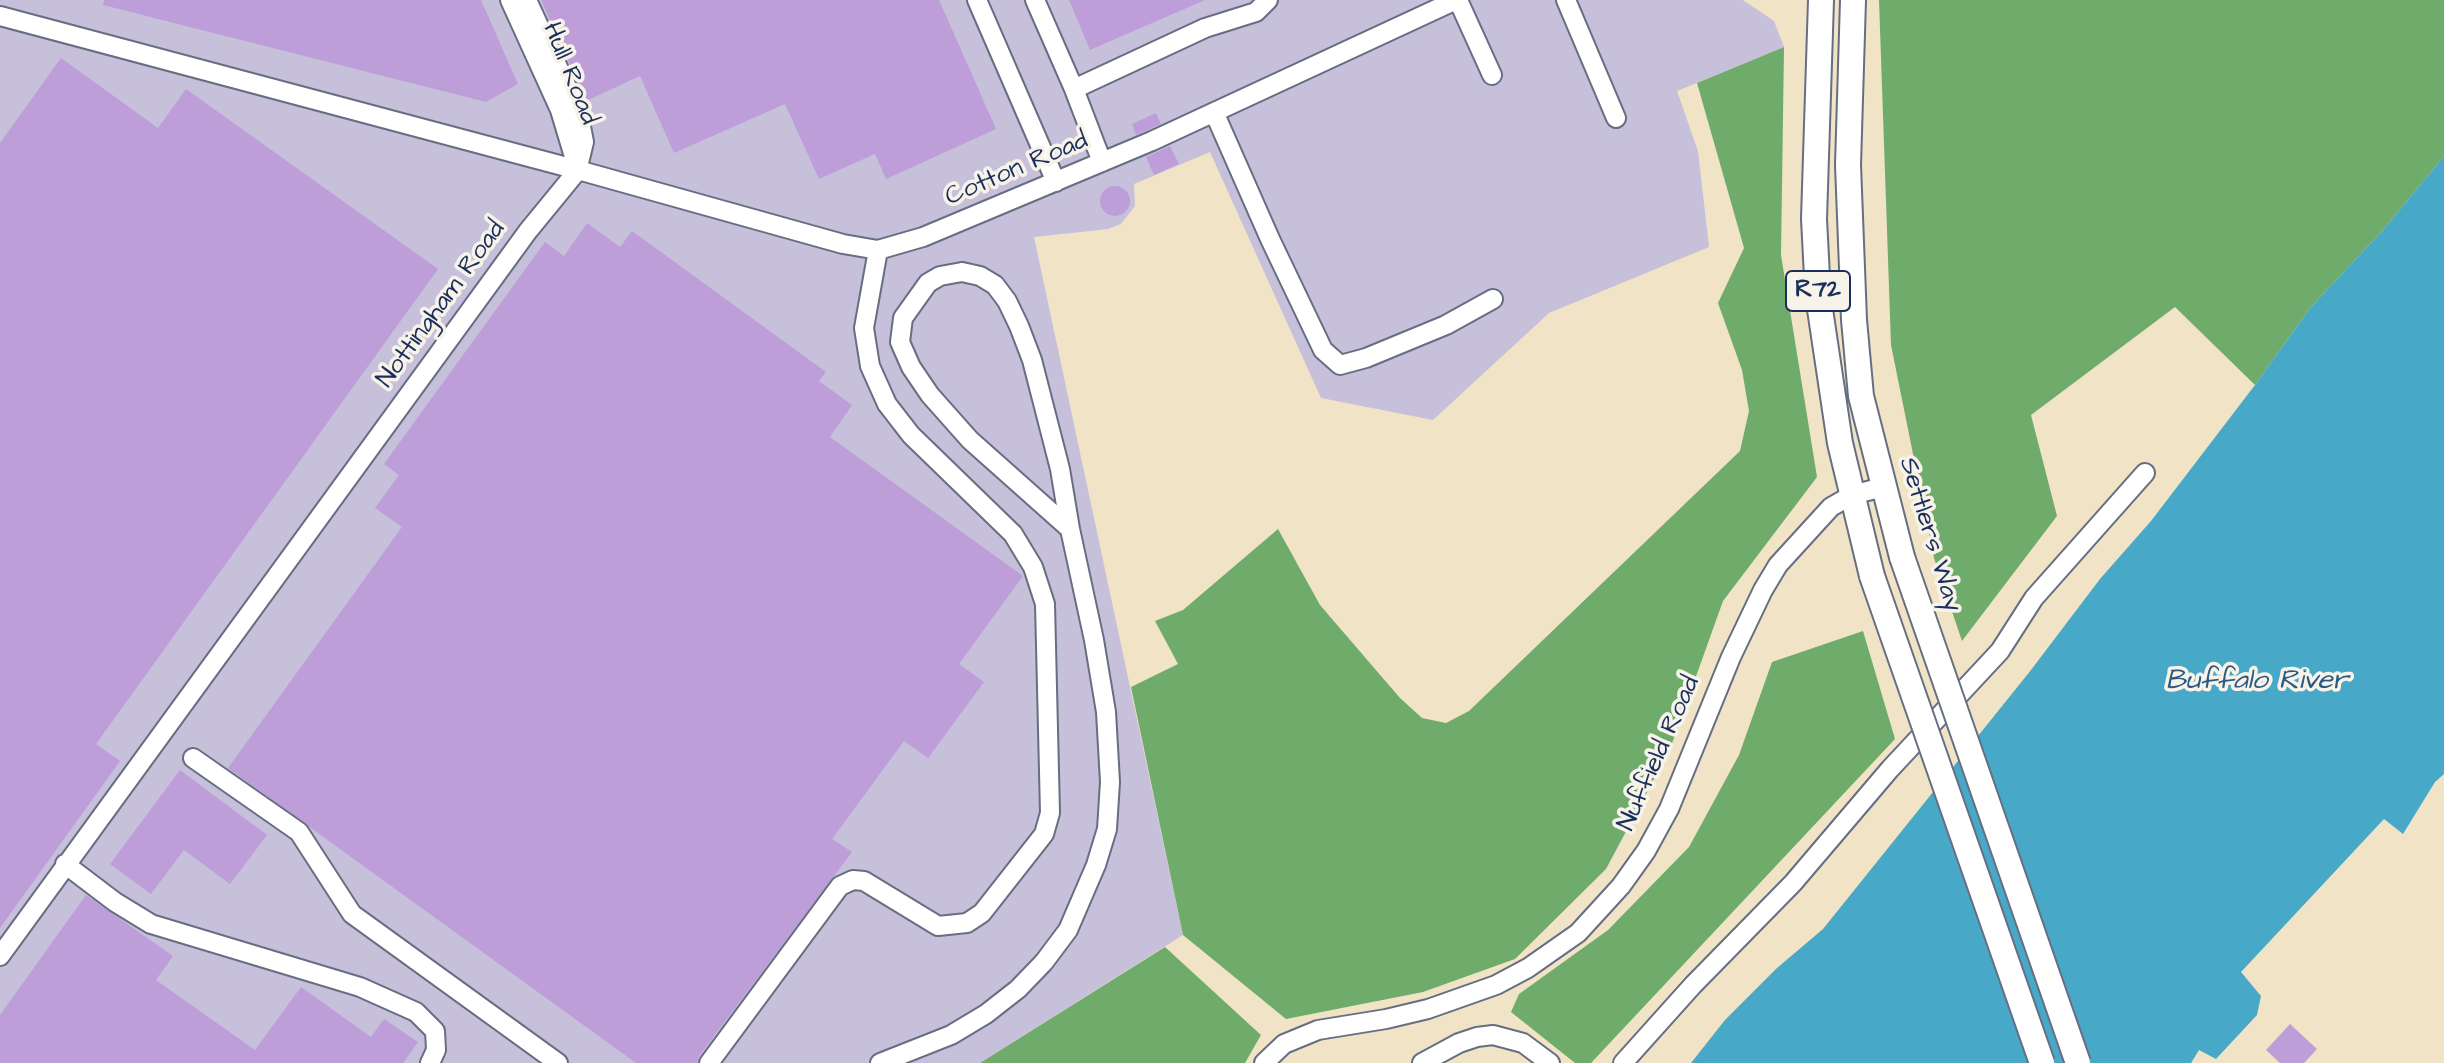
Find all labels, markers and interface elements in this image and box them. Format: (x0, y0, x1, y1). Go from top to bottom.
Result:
street label: Hull Road (534, 18, 604, 130)
street label: Cotton Road (941, 126, 1093, 214)
street label: Nottingham Road (371, 215, 513, 395)
road number: R72 (1786, 271, 1850, 311)
street label: Settlers Way (1891, 454, 1967, 616)
water label: Buffalo River (2166, 665, 2348, 699)
street label: Nuffield Road (1612, 672, 1708, 836)

